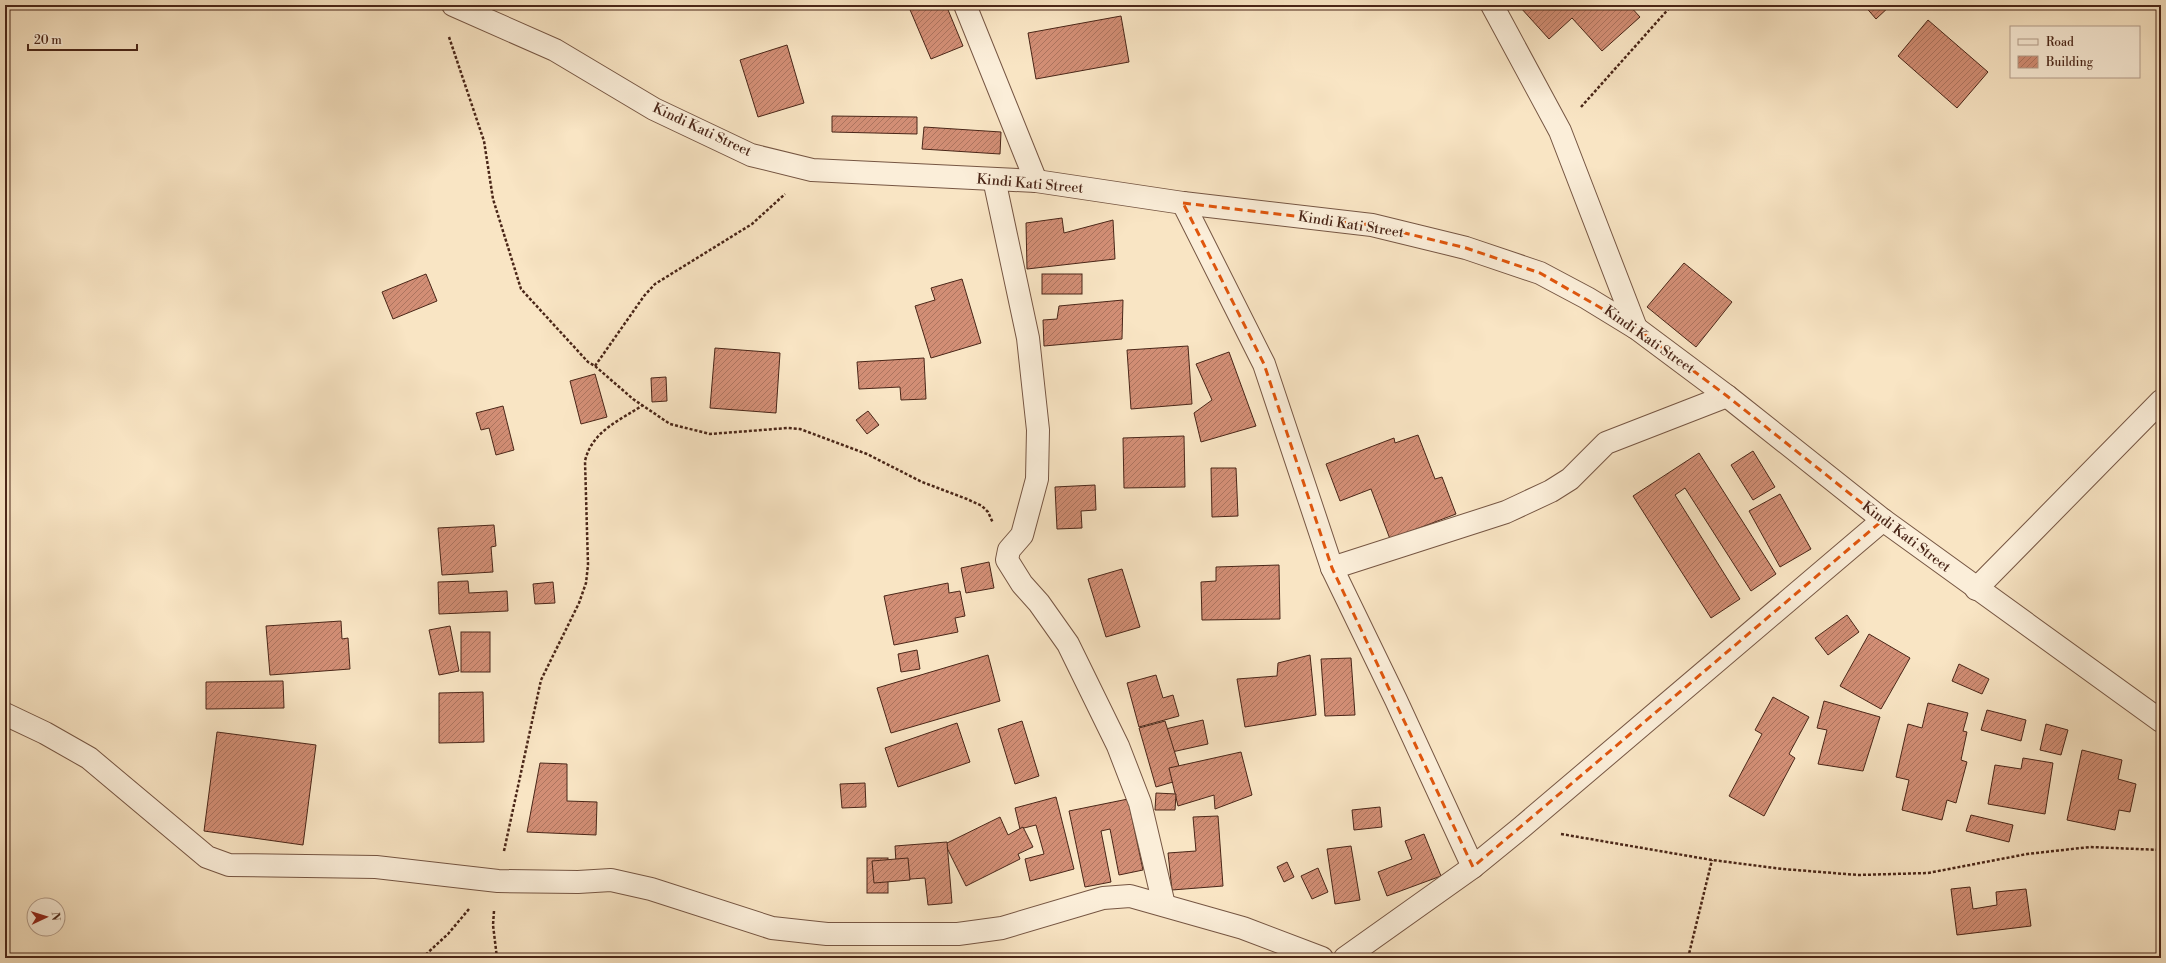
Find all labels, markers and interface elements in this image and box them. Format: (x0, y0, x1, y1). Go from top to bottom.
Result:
scale bar (28, 26, 137, 52)
legend (2010, 26, 2140, 78)
text: 20 m (34, 33, 62, 48)
text: Road (2046, 35, 2074, 50)
text: Building (2045, 55, 2094, 70)
street label: Kindi Kati Street (650, 99, 754, 161)
street label: Kindi Kati Street (976, 170, 1084, 198)
street label: Kindi Kati Street (1297, 208, 1405, 242)
street label: Kindi Kati Street (1600, 302, 1698, 378)
street label: Kindi Kati Street (1858, 498, 1954, 576)
north arrow (26, 897, 66, 937)
text: N (48, 912, 62, 921)

